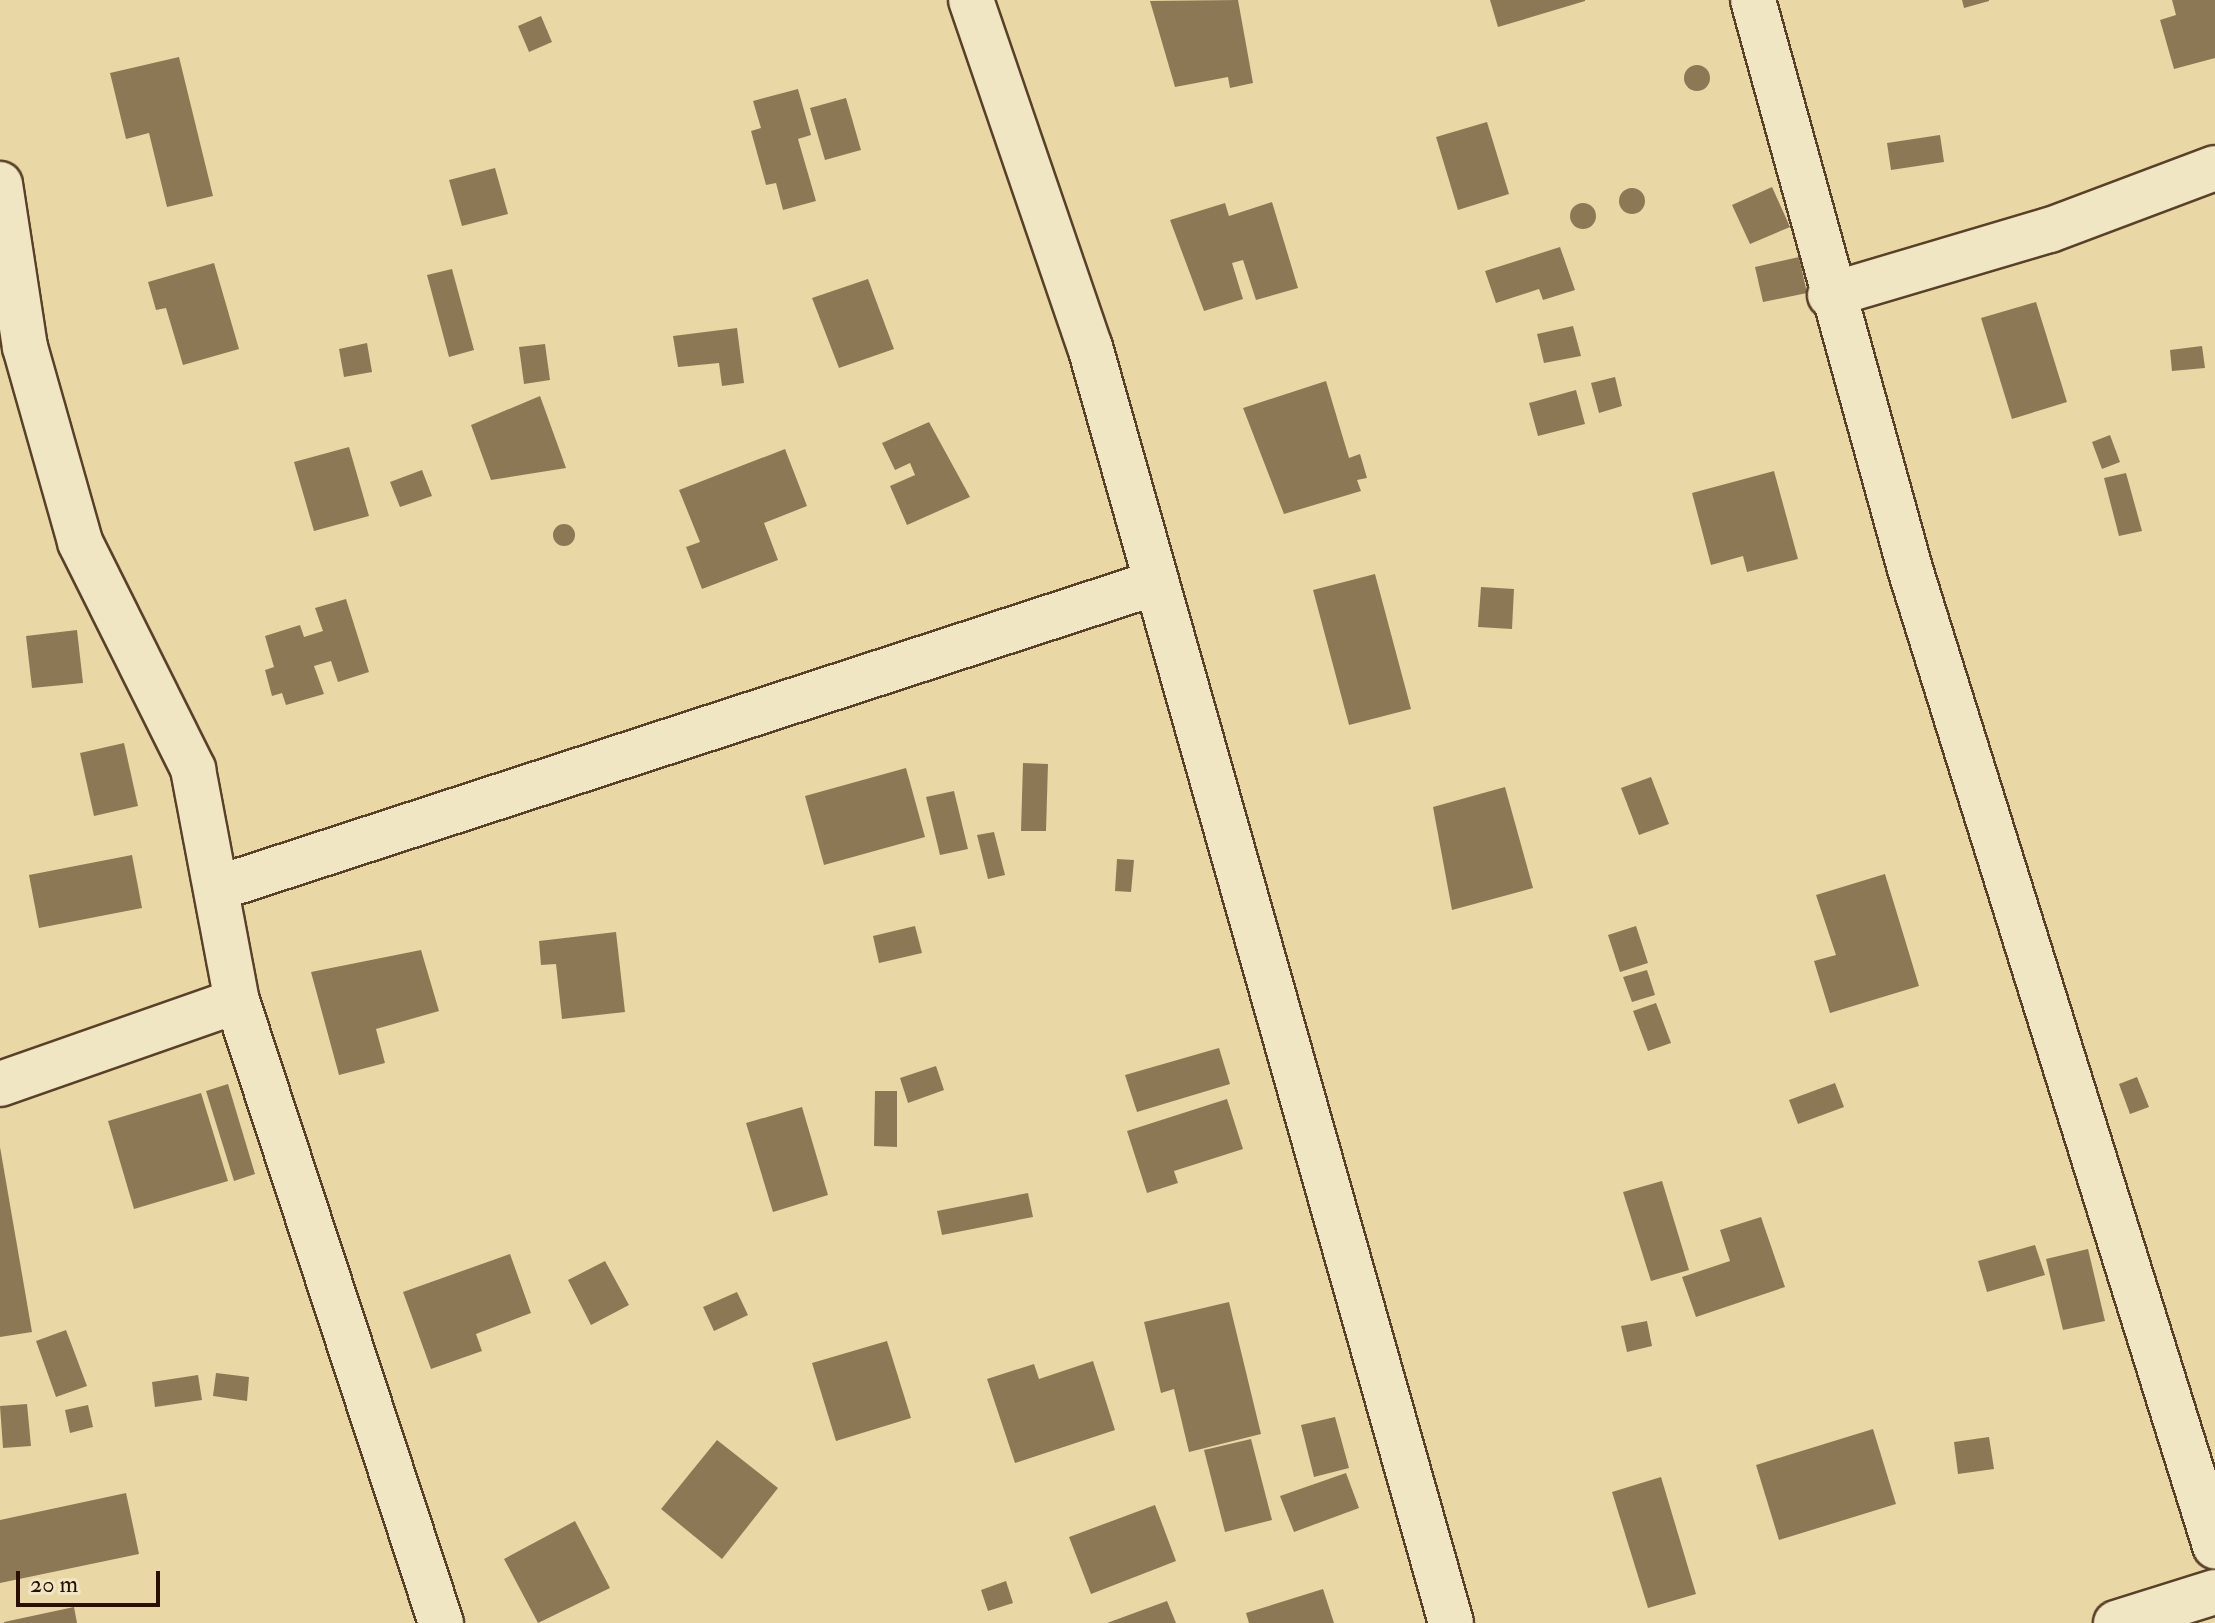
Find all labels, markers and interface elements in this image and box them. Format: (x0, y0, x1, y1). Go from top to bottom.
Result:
scale bar (20, 1555, 164, 1605)
text: 20 m (30, 1569, 78, 1600)

